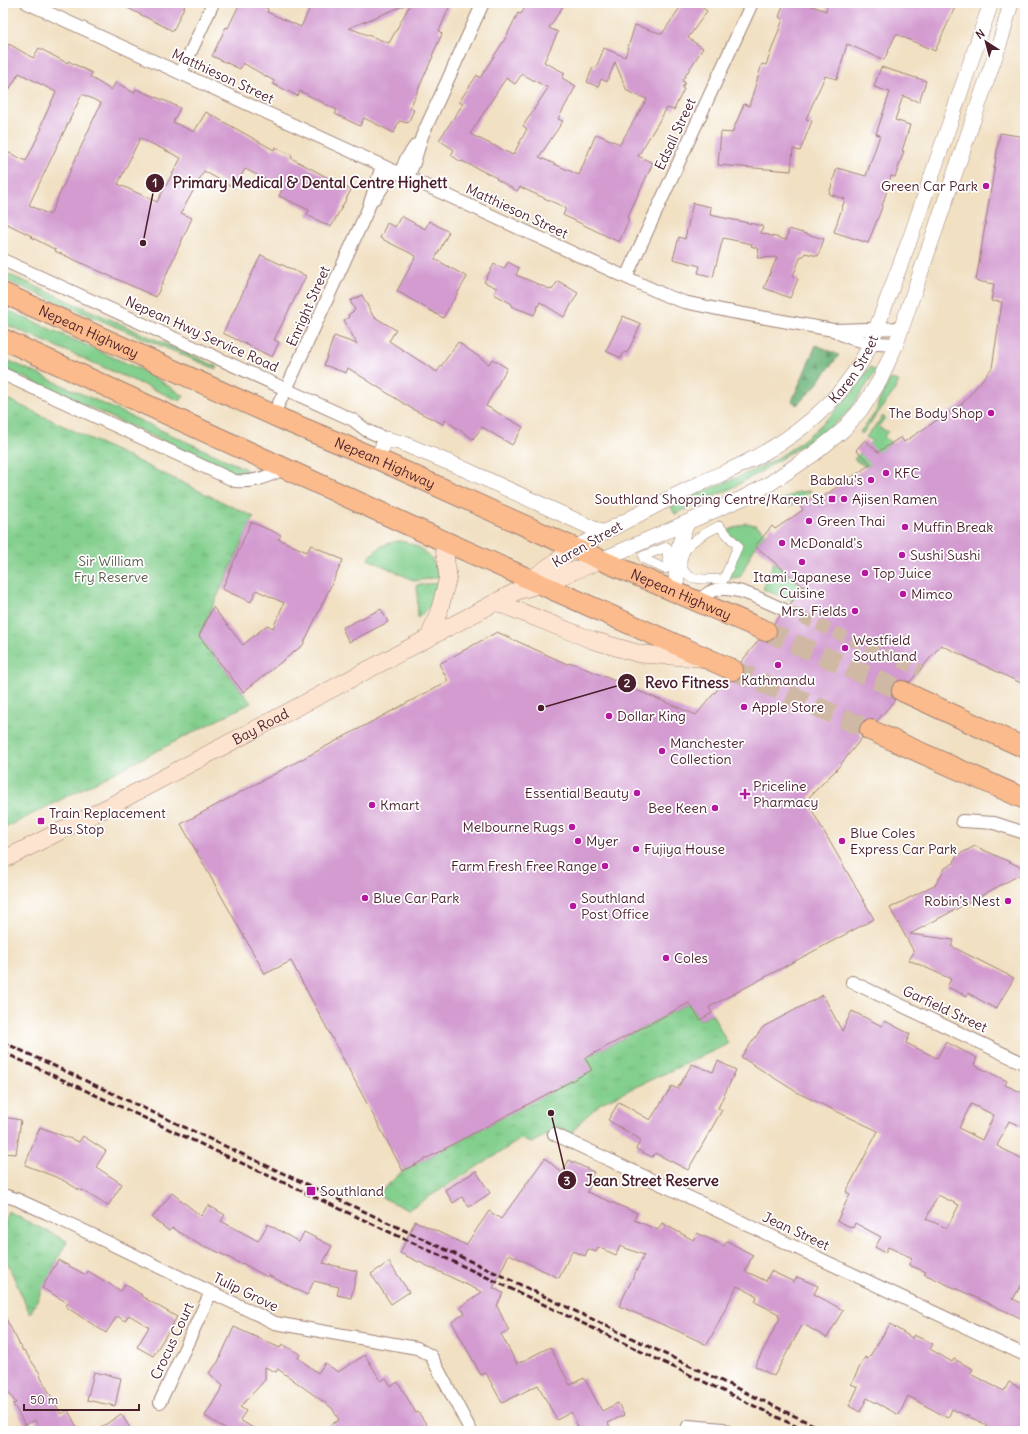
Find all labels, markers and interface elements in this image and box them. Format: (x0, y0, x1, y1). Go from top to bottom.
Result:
north arrow (966, 22, 1006, 62)
text: N (973, 26, 987, 42)
street label: Matthieson Street (169, 44, 277, 108)
street label: Edsall Street (650, 95, 700, 173)
callout: Primary Medical & Dental Centre Highett (145, 169, 456, 196)
text: Primary Medical & Dental Centre Highett (173, 173, 448, 193)
text: 1 (153, 175, 157, 190)
place label: Green Car Park (881, 177, 978, 195)
street label: Matthieson Street (463, 179, 571, 243)
marker: Green Car Park (981, 181, 991, 191)
street label: Enright Street (282, 263, 334, 349)
street label: Nepean Hwy Service Road (123, 292, 281, 376)
street label: Nepean Highway (36, 301, 142, 362)
street label: Karen Street (825, 332, 882, 407)
place label: The Body Shop (888, 404, 983, 422)
marker: The Body Shop (986, 408, 996, 418)
street label: Nepean Highway (332, 433, 438, 493)
place label: KFC (894, 464, 920, 482)
marker: KFC (881, 468, 891, 478)
place label: Babalu's (810, 471, 863, 489)
marker: Babalu's (866, 475, 876, 485)
place label: Southland Shopping Centre/Karen St (594, 490, 824, 508)
place label: Ajisen Ramen (852, 490, 937, 508)
marker: Southland Shopping Centre/Karen St (827, 494, 837, 504)
marker: Ajisen Ramen (839, 494, 849, 504)
place label: Green Thai (817, 512, 885, 530)
marker: Green Thai (804, 516, 814, 526)
street label: Karen Street (549, 517, 626, 571)
place label: Muffin Break (913, 518, 993, 536)
marker: Muffin Break (900, 522, 910, 532)
place label: McDonald's (790, 534, 863, 552)
marker: McDonald's (777, 538, 787, 548)
place label: Sushi Sushi (910, 546, 980, 564)
marker: Sushi Sushi (897, 550, 907, 560)
park label: Sir William Fry Reserve (74, 552, 148, 586)
marker: Itami Japanese Cuisine (797, 557, 807, 567)
place label: Top Juice (873, 564, 931, 582)
street label: Nepean Highway (628, 565, 734, 624)
place label: Itami Japanese Cuisine (753, 568, 851, 602)
marker: Top Juice (860, 568, 870, 578)
place label: Mimco (911, 585, 953, 603)
marker: Mimco (898, 589, 908, 599)
place label: Mrs. Fields (781, 602, 847, 620)
marker: Mrs. Fields (850, 606, 860, 616)
place label: Westfield Southland (853, 631, 917, 665)
marker: Westfield Southland (840, 643, 850, 653)
marker: Kathmandu (773, 660, 783, 670)
callout: Revo Fitness (617, 669, 737, 696)
place label: Kathmandu (741, 671, 815, 689)
text: Revo Fitness (645, 673, 729, 692)
text: 2 (624, 675, 631, 690)
place label: Apple Store (752, 698, 824, 716)
marker: Apple Store (739, 702, 749, 712)
street label: Bay Road (229, 704, 292, 749)
place label: Dollar King (617, 707, 686, 725)
marker: Dollar King (604, 711, 614, 721)
place label: Manchester Collection (670, 734, 745, 768)
marker: Manchester Collection (657, 746, 667, 756)
place label: Priceline Pharmacy (753, 777, 818, 811)
place label: Essential Beauty (525, 784, 629, 802)
marker: Essential Beauty (632, 788, 642, 798)
marker: Priceline Pharmacy (740, 789, 750, 799)
place label: Kmart (380, 796, 420, 814)
place label: Bee Keen (648, 799, 707, 817)
marker: Kmart (367, 800, 377, 810)
marker: Bee Keen (710, 803, 720, 813)
place label: Train Replacement Bus Stop (49, 804, 166, 838)
marker: Train Replacement Bus Stop (36, 816, 46, 826)
place label: Melbourne Rugs (462, 818, 564, 836)
marker: Melbourne Rugs (567, 822, 577, 832)
place label: Blue Coles Express Car Park (850, 824, 957, 858)
place label: Myer (586, 832, 619, 850)
marker: Myer (573, 836, 583, 846)
marker: Blue Coles Express Car Park (837, 836, 847, 846)
place label: Fujiya House (644, 840, 725, 858)
marker: Fujiya House (631, 844, 641, 854)
place label: Farm Fresh Free Range (451, 857, 597, 875)
marker: Farm Fresh Free Range (600, 861, 610, 871)
place label: Blue Car Park (373, 889, 459, 907)
place label: Southland Post Office (581, 889, 649, 923)
place label: Robin's Nest (924, 892, 1000, 910)
marker: Blue Car Park (360, 893, 370, 903)
marker: Robin's Nest (1003, 896, 1013, 906)
marker: Southland Post Office (568, 901, 578, 911)
place label: Coles (674, 949, 708, 967)
marker: Coles (661, 953, 671, 963)
street label: Garfield Street (900, 982, 990, 1037)
callout: Jean Street Reserve (557, 1167, 727, 1194)
text: Jean Street Reserve (585, 1171, 719, 1190)
text: 3 (564, 1173, 571, 1188)
place label: Southland (320, 1182, 384, 1200)
marker: Southland (305, 1185, 317, 1197)
street label: Jean Street (760, 1208, 832, 1254)
street label: Tulip Grove (211, 1269, 281, 1315)
street label: Crocus Court (146, 1299, 198, 1382)
scale bar (24, 1386, 139, 1412)
text: 50 m (30, 1392, 59, 1407)

